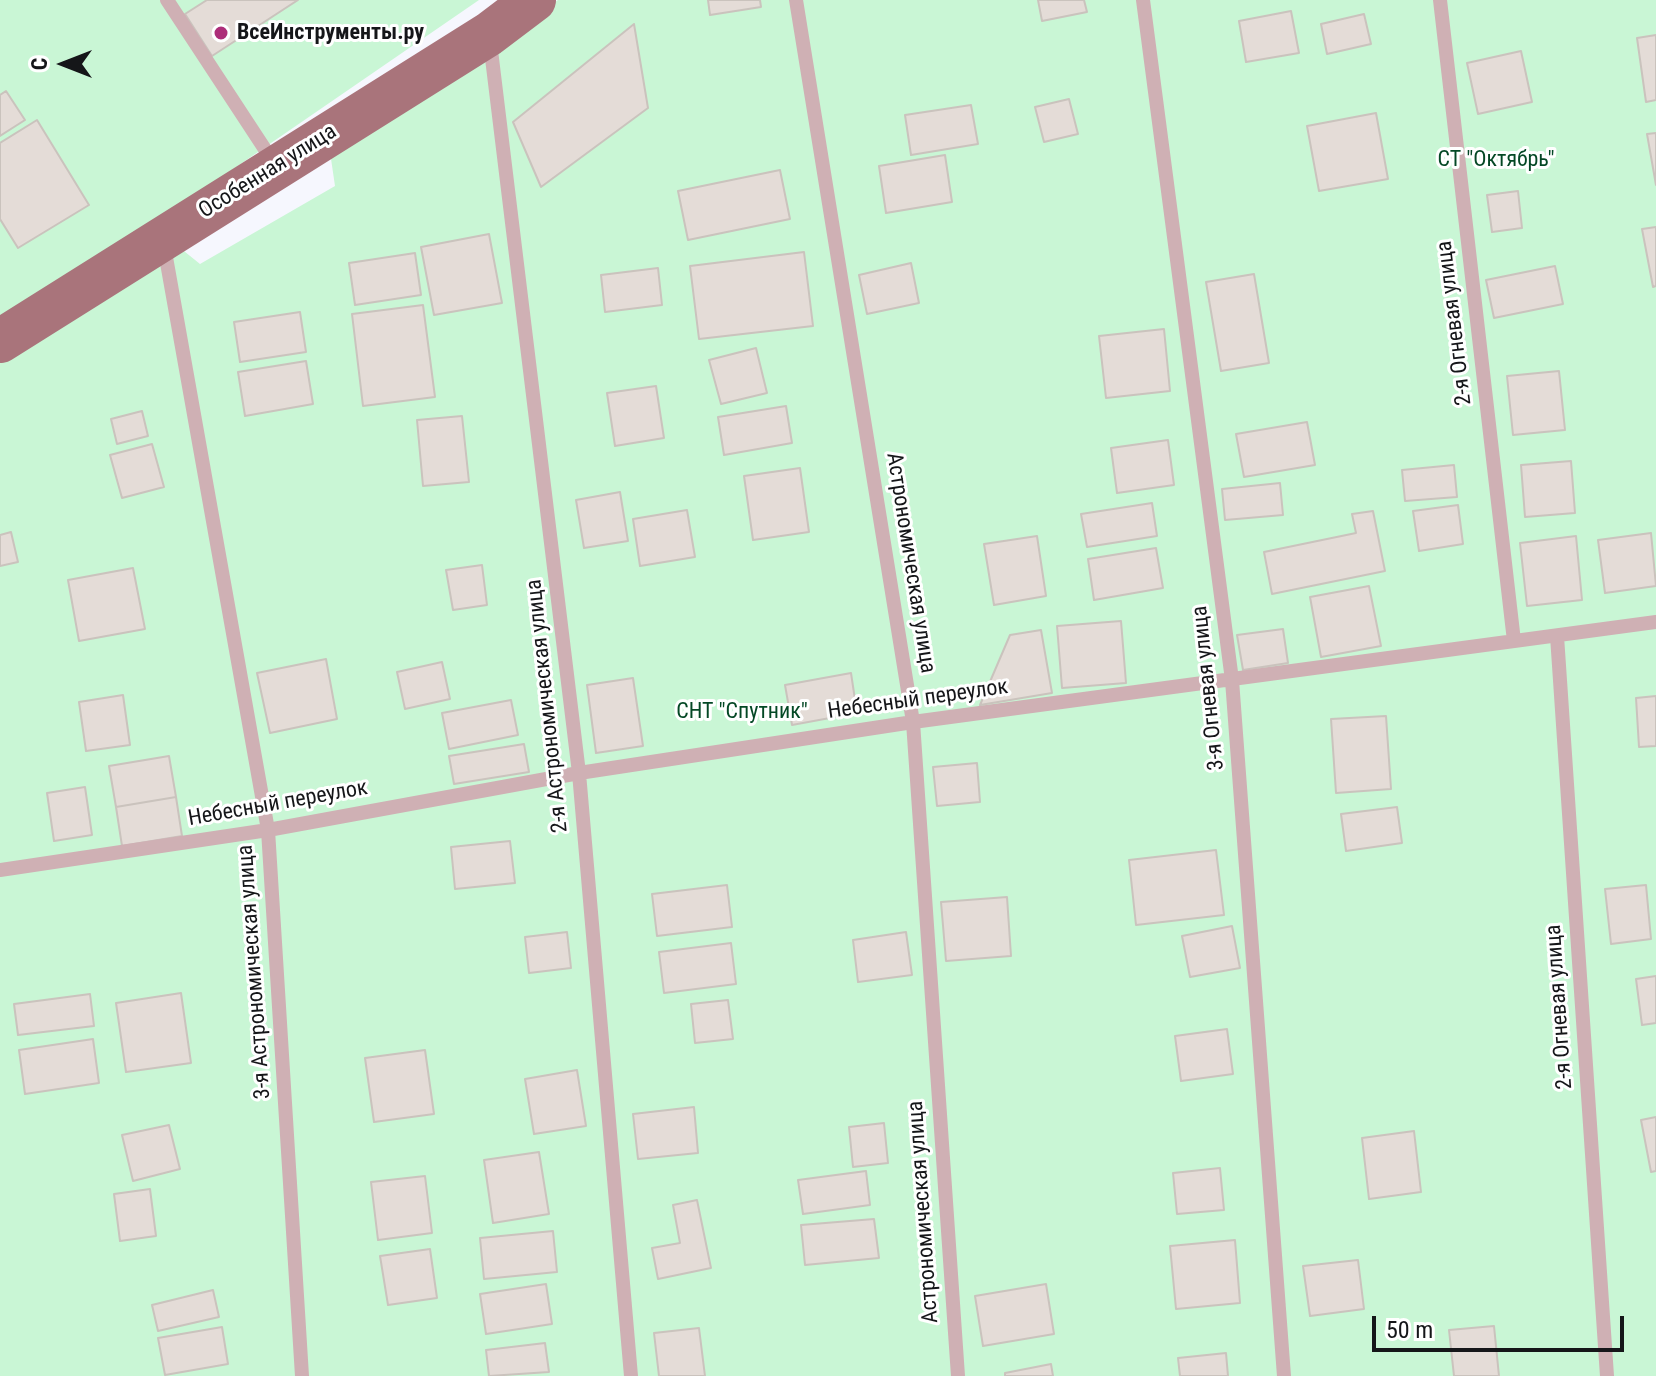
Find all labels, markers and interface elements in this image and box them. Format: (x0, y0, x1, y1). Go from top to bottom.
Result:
place label: ВсеИнструменты.ру (237, 20, 424, 46)
north arrow (24, 24, 104, 104)
marker: ВсеИнструменты.ру (212, 24, 230, 42)
text: С (27, 58, 52, 70)
street label: Особенная улица (194, 119, 342, 225)
park label: СТ "Октябрь" (1438, 147, 1554, 173)
street label: 2-я Огневая улица (1432, 239, 1478, 407)
street label: Астрономическая улица (880, 451, 940, 675)
street label: 2-я Астрономическая улица (522, 578, 574, 834)
street label: 3-я Огневая улица (1187, 604, 1231, 772)
street label: Небесный переулок (826, 674, 1010, 726)
park label: СНТ "Спутник" (676, 699, 808, 725)
street label: Небесный переулок (186, 775, 370, 833)
street label: 3-я Астрономическая улица (233, 844, 277, 1100)
street label: 2-я Огневая улица (1541, 924, 1579, 1090)
street label: Астрономическая улица (903, 1100, 945, 1324)
scale bar (1376, 1300, 1628, 1350)
text: 50 m (1386, 1316, 1433, 1344)

